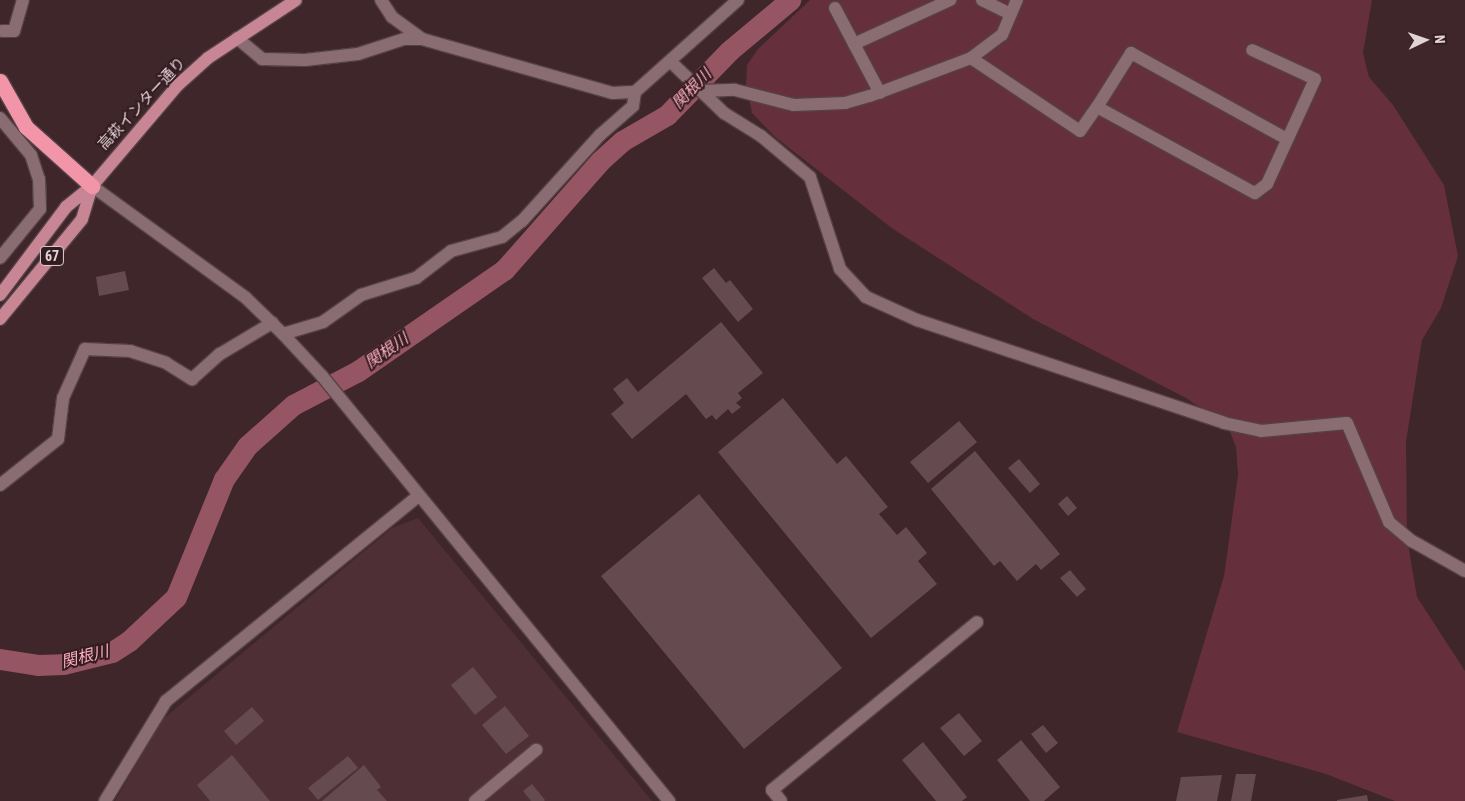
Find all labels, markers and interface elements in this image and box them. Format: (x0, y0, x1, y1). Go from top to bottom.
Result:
north arrow (1400, 15, 1450, 65)
text: N (1432, 35, 1448, 44)
street label: 高萩インター通り (94, 54, 190, 154)
water label: 関根川 (668, 65, 716, 113)
road number: 67 (40, 245, 64, 268)
water label: 関根川 (362, 329, 412, 373)
water label: 関根川 (59, 642, 111, 672)

